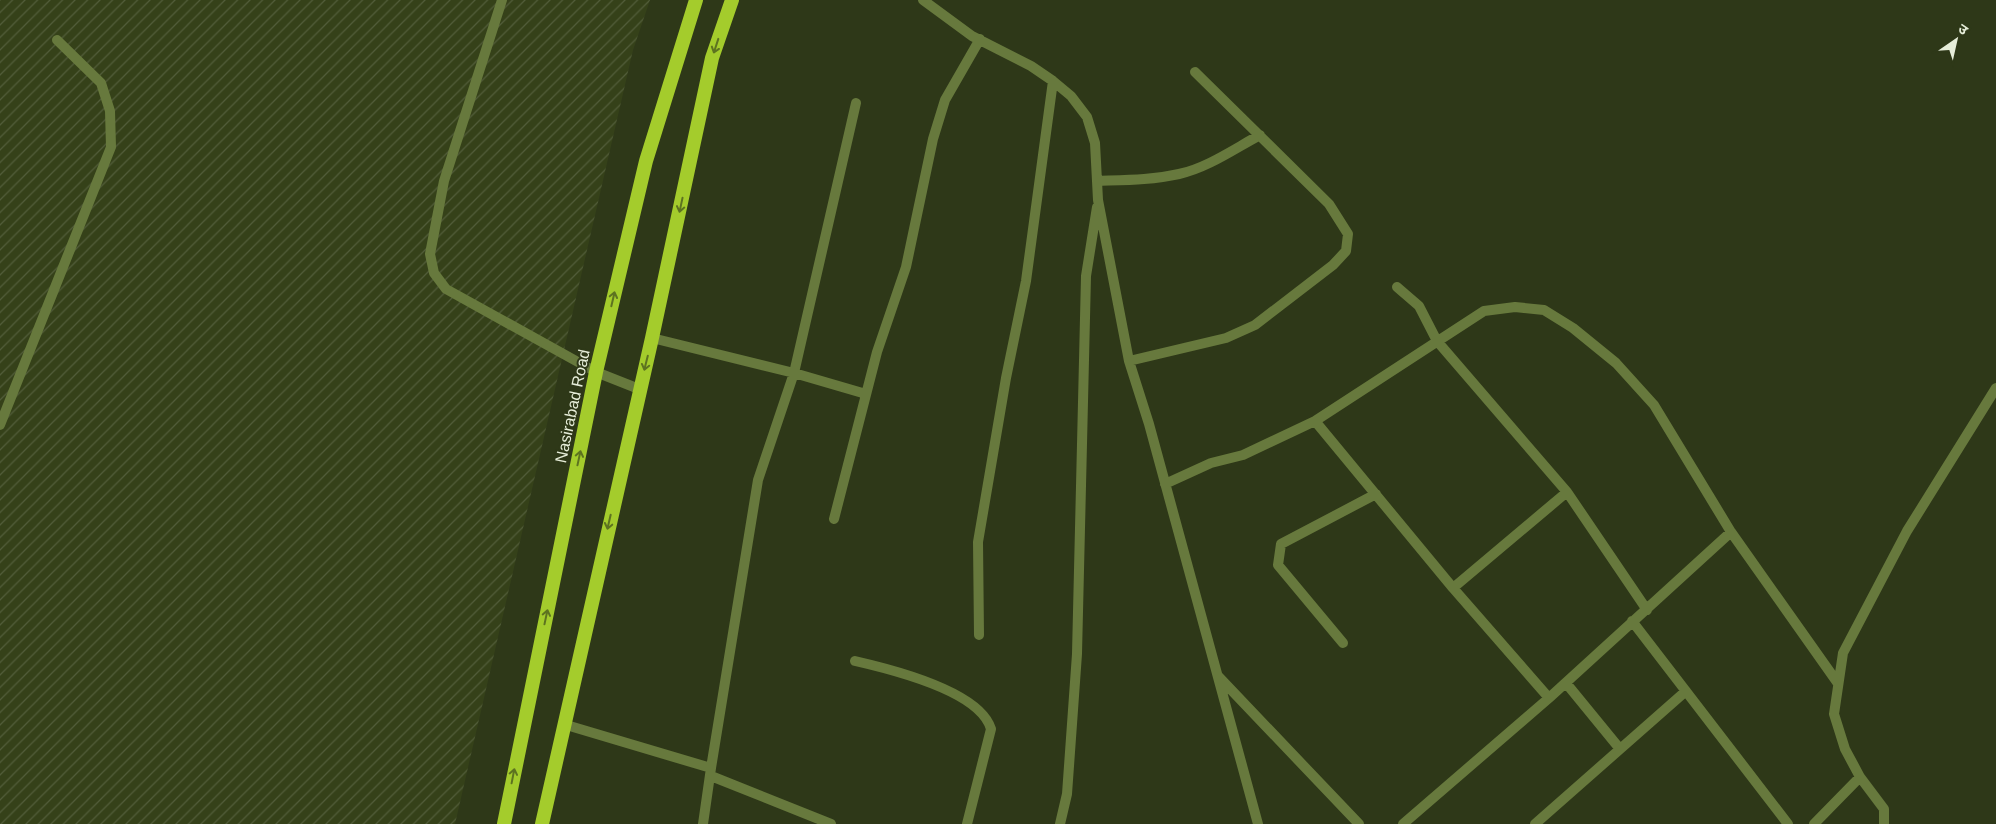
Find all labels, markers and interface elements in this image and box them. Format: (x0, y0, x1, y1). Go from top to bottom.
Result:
north arrow (1931, 15, 1981, 65)
text: उ (1955, 20, 1972, 39)
one-way arrow (711, 38, 720, 54)
one-way arrow (675, 196, 685, 212)
one-way arrow (609, 292, 618, 308)
street label: Nasirabad Road (552, 348, 593, 464)
one-way arrow (641, 355, 650, 371)
one-way arrow (574, 450, 584, 466)
one-way arrow (604, 513, 613, 529)
one-way arrow (542, 609, 551, 625)
one-way arrow (509, 769, 519, 785)

